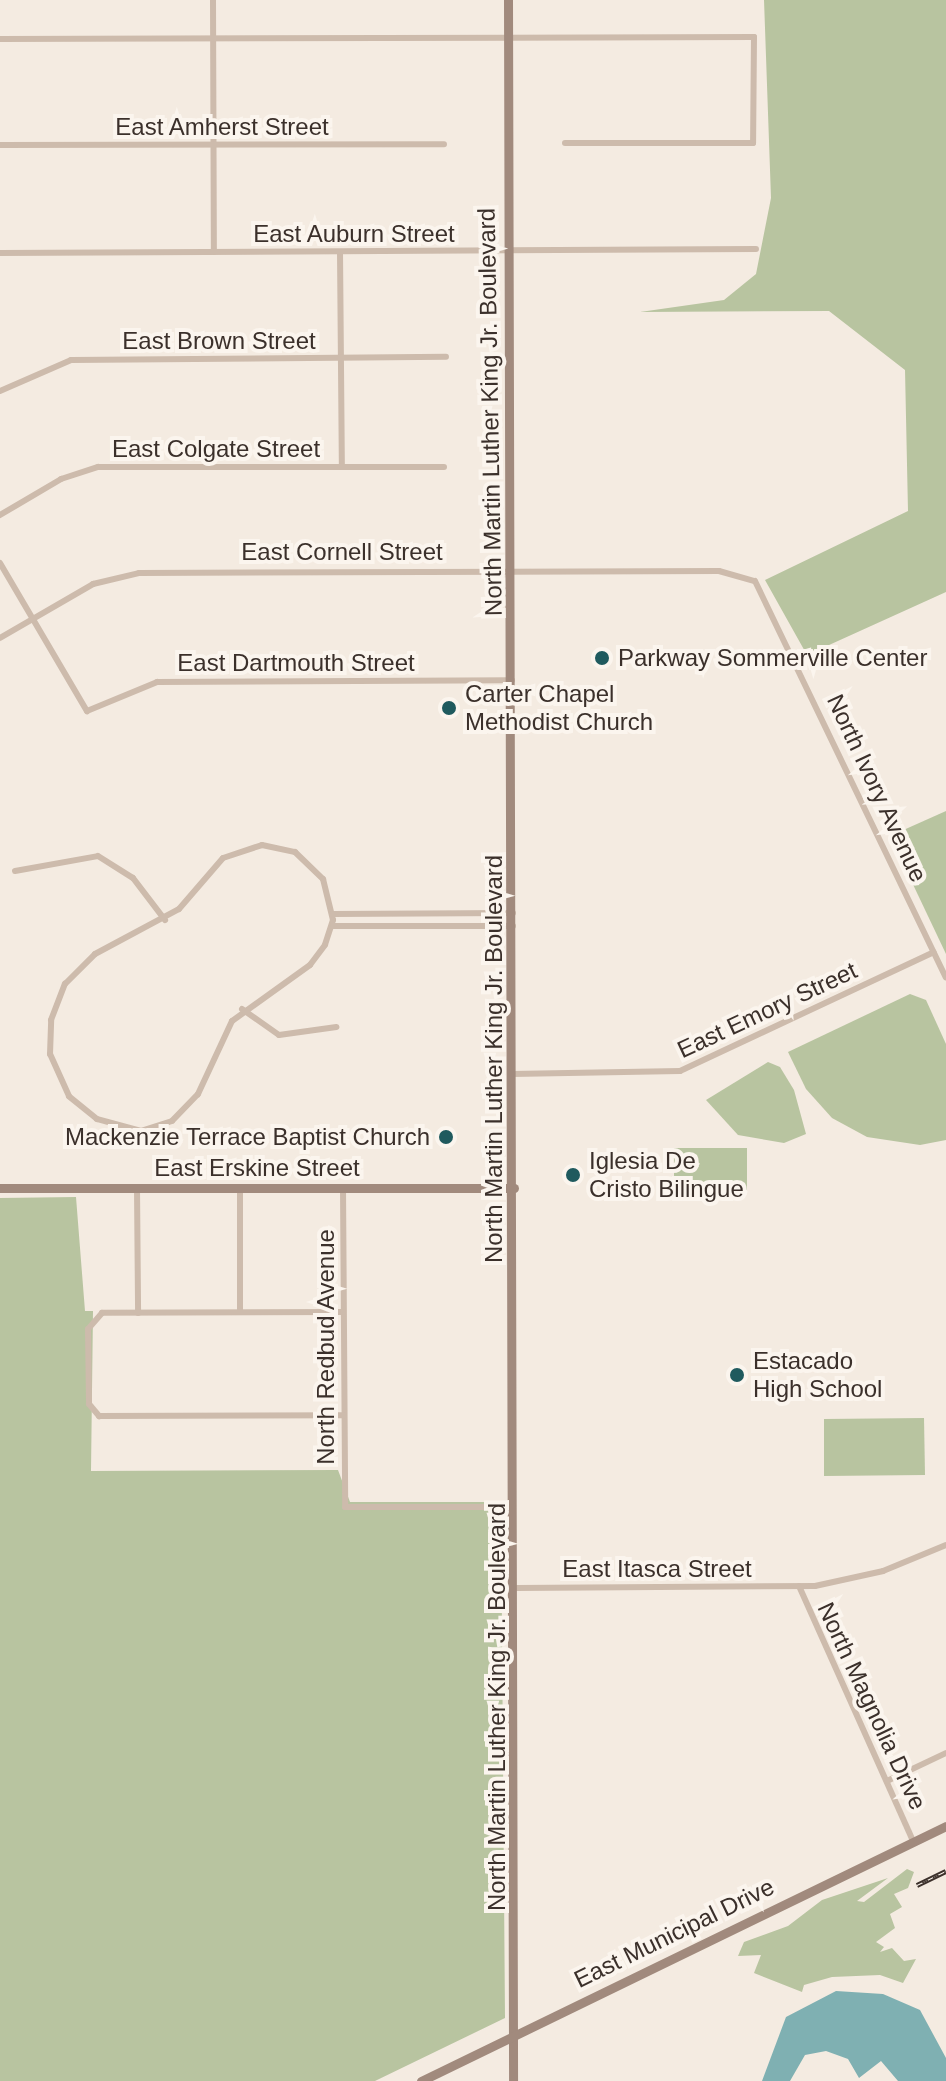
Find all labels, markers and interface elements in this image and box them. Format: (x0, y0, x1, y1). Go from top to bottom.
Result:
street label: East Amherst Street (115, 113, 329, 141)
street label: North Martin Luther King Jr. Boulevard (472, 208, 508, 616)
street label: East Auburn Street (253, 220, 455, 248)
street label: East Brown Street (122, 327, 316, 355)
street label: East Colgate Street (112, 435, 320, 463)
street label: East Cornell Street (241, 538, 443, 566)
place label: Parkway Sommerville Center (618, 644, 927, 672)
street label: East Dartmouth Street (177, 649, 415, 677)
marker: Parkway Sommerville Center (593, 649, 611, 667)
place label: Carter Chapel Methodist Church (465, 680, 653, 736)
street label: North Ivory Avenue (821, 689, 933, 887)
marker: Carter Chapel Methodist Church (440, 699, 458, 717)
street label: North Martin Luther King Jr. Boulevard (480, 855, 508, 1263)
street label: East Emory Street (673, 956, 861, 1064)
place label: Mackenzie Terrace Baptist Church (65, 1123, 430, 1151)
marker: Mackenzie Terrace Baptist Church (437, 1128, 455, 1146)
place label: Iglesia De Cristo Bilingue (589, 1147, 744, 1203)
street label: East Erskine Street (154, 1154, 360, 1182)
marker: Iglesia De Cristo Bilingue (564, 1166, 582, 1184)
street label: North Redbud Avenue (312, 1228, 340, 1466)
place label: Estacado High School (753, 1347, 882, 1403)
marker: Estacado High School (728, 1366, 746, 1384)
street label: North Martin Luther King Jr. Boulevard (483, 1503, 511, 1911)
street label: East Itasca Street (562, 1555, 752, 1583)
street label: North Magnolia Drive (811, 1598, 933, 1814)
street label: East Municipal Drive (569, 1872, 779, 1994)

